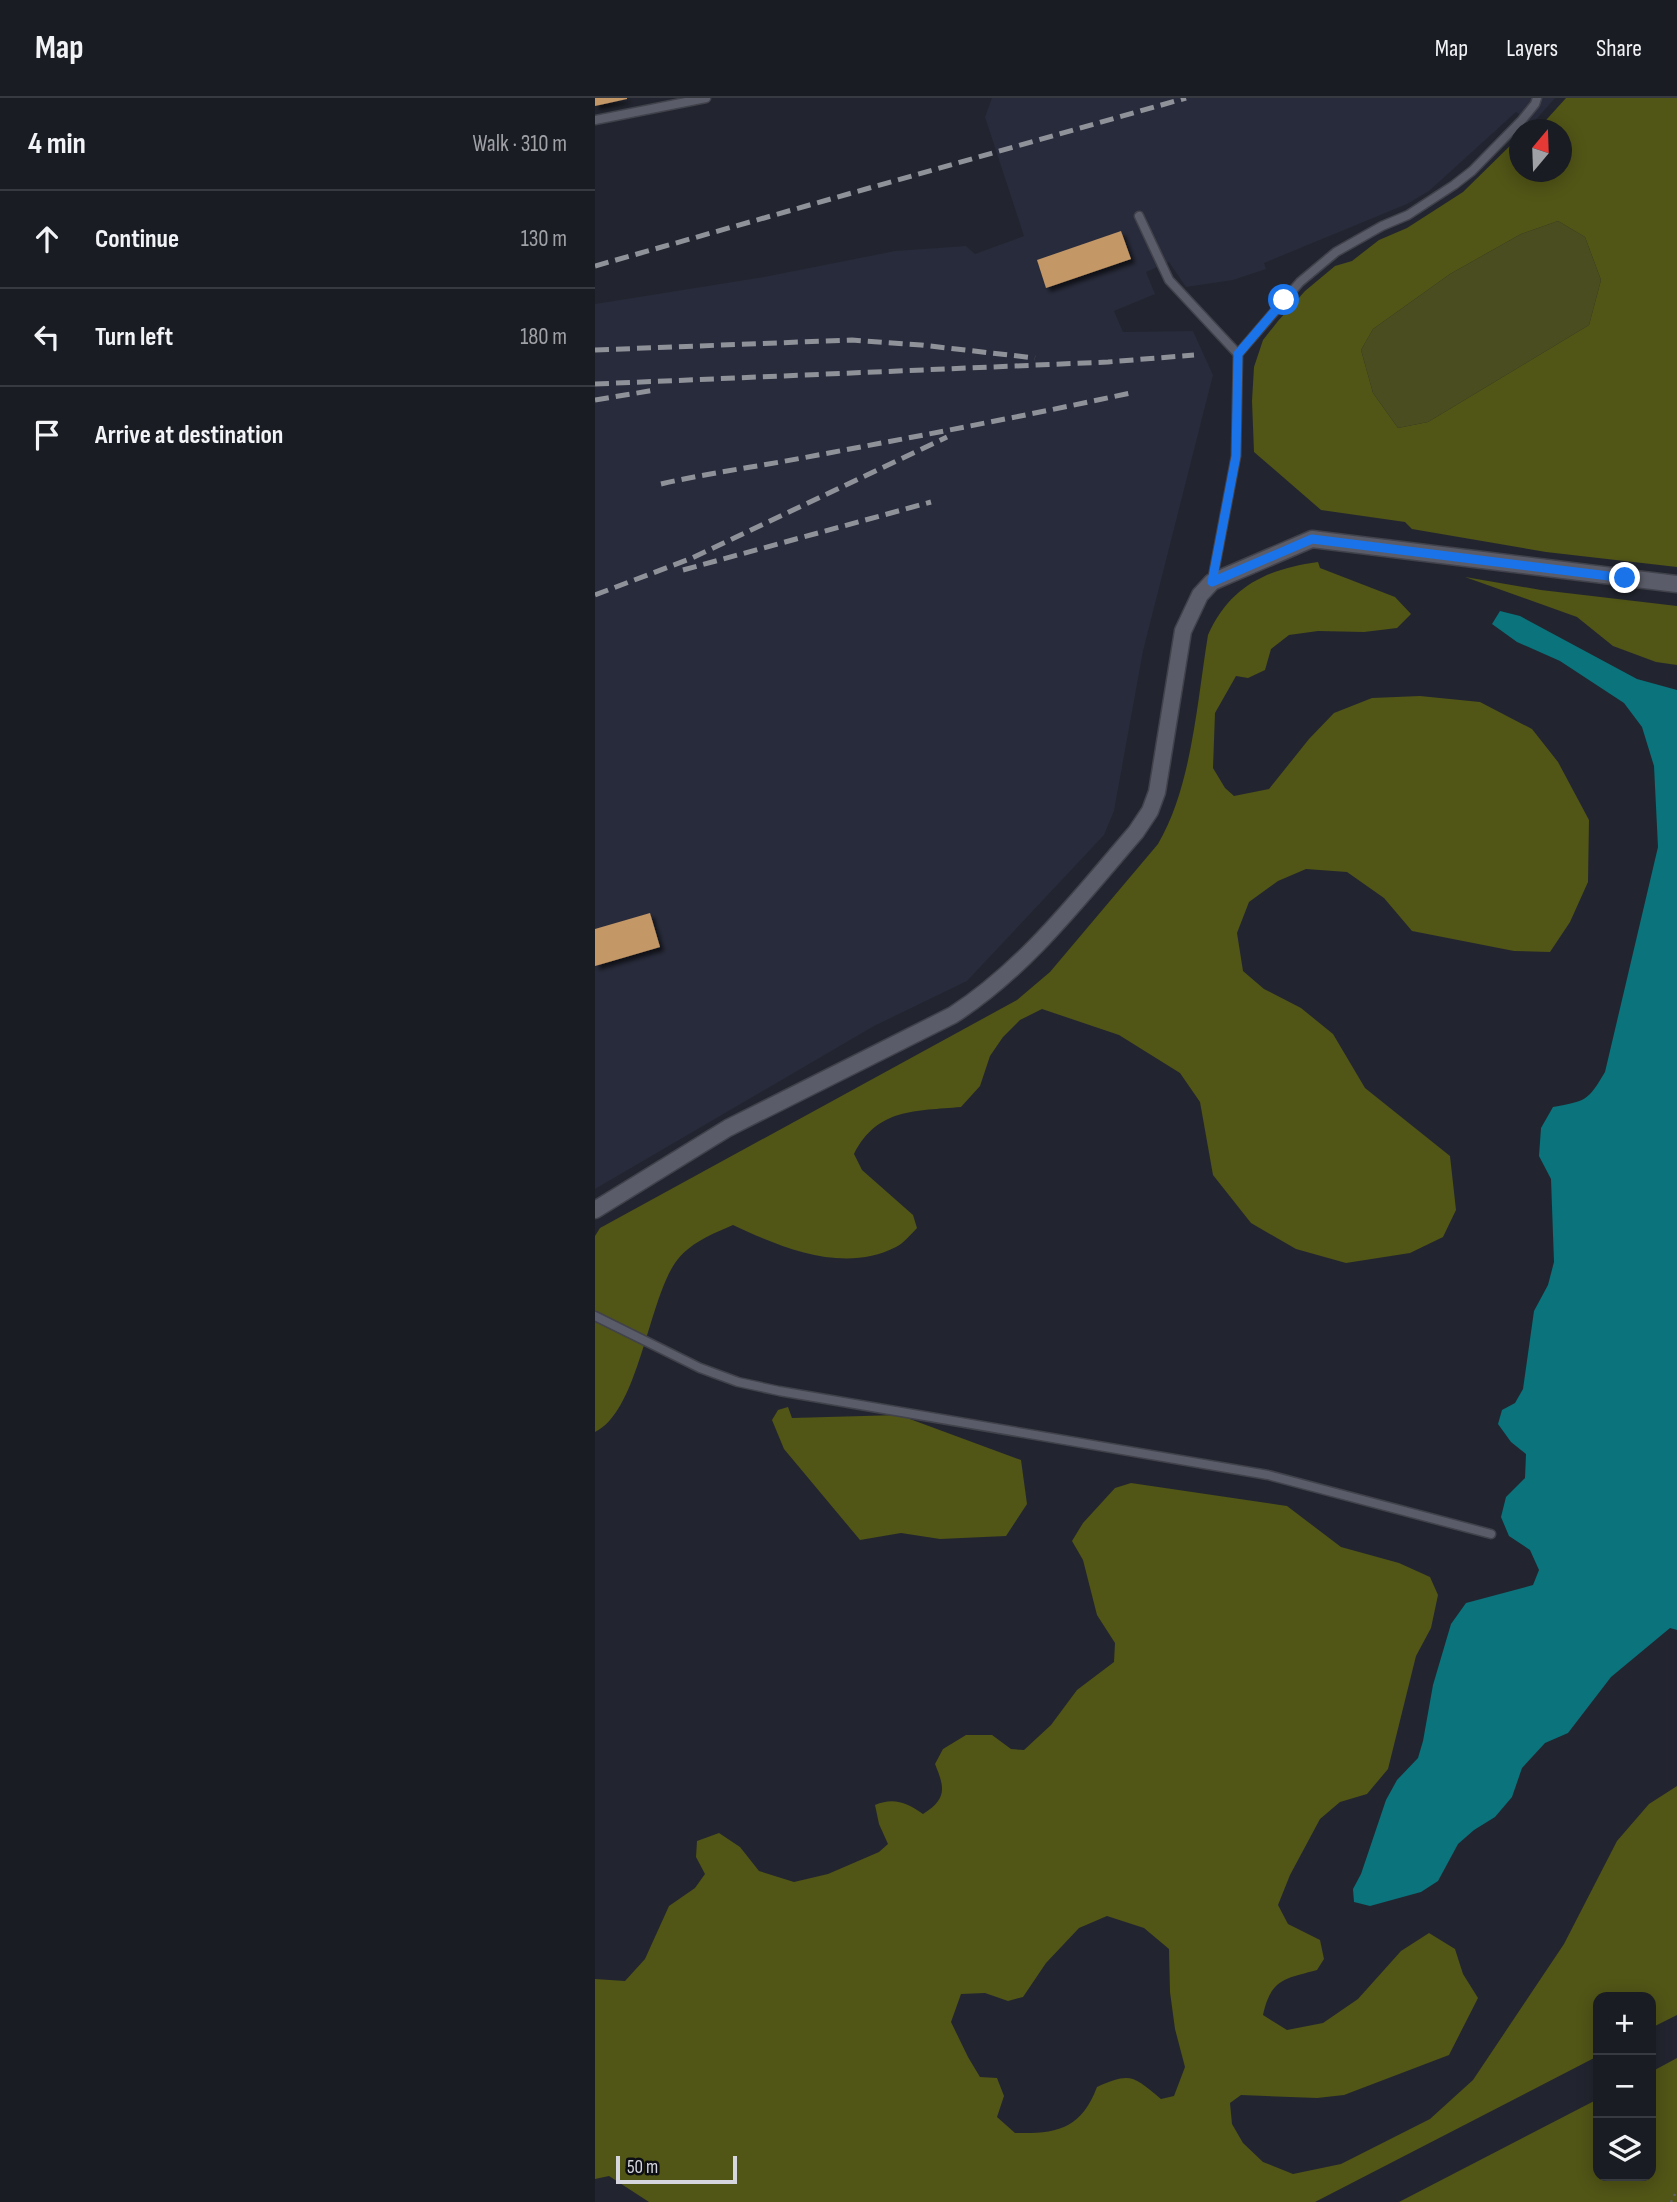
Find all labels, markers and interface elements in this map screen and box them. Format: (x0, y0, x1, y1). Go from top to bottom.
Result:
text: Map (35, 28, 84, 68)
text: Map (1435, 34, 1468, 63)
text: Layers (1506, 34, 1558, 63)
text: Share (1596, 34, 1642, 63)
north arrow (1509, 119, 1572, 182)
text: 4 min (28, 126, 86, 162)
text: Walk · 310 m (472, 130, 567, 158)
icon: ahead (28, 220, 66, 258)
text: Continue (95, 224, 179, 255)
text: 130 m (521, 225, 567, 253)
route start (1268, 284, 1299, 315)
icon: left (28, 318, 66, 356)
text: Turn left (95, 322, 173, 353)
text: 180 m (520, 323, 567, 351)
icon: arrive (28, 416, 66, 454)
text: Arrive at destination (95, 420, 283, 451)
route end (1609, 562, 1640, 593)
map controls (1593, 1992, 1656, 2181)
button: + (1593, 1992, 1656, 2055)
button: − (1593, 2055, 1656, 2118)
button: layers (1593, 2118, 1656, 2181)
scale bar (616, 2153, 737, 2185)
text: 50 m (627, 2156, 658, 2179)

